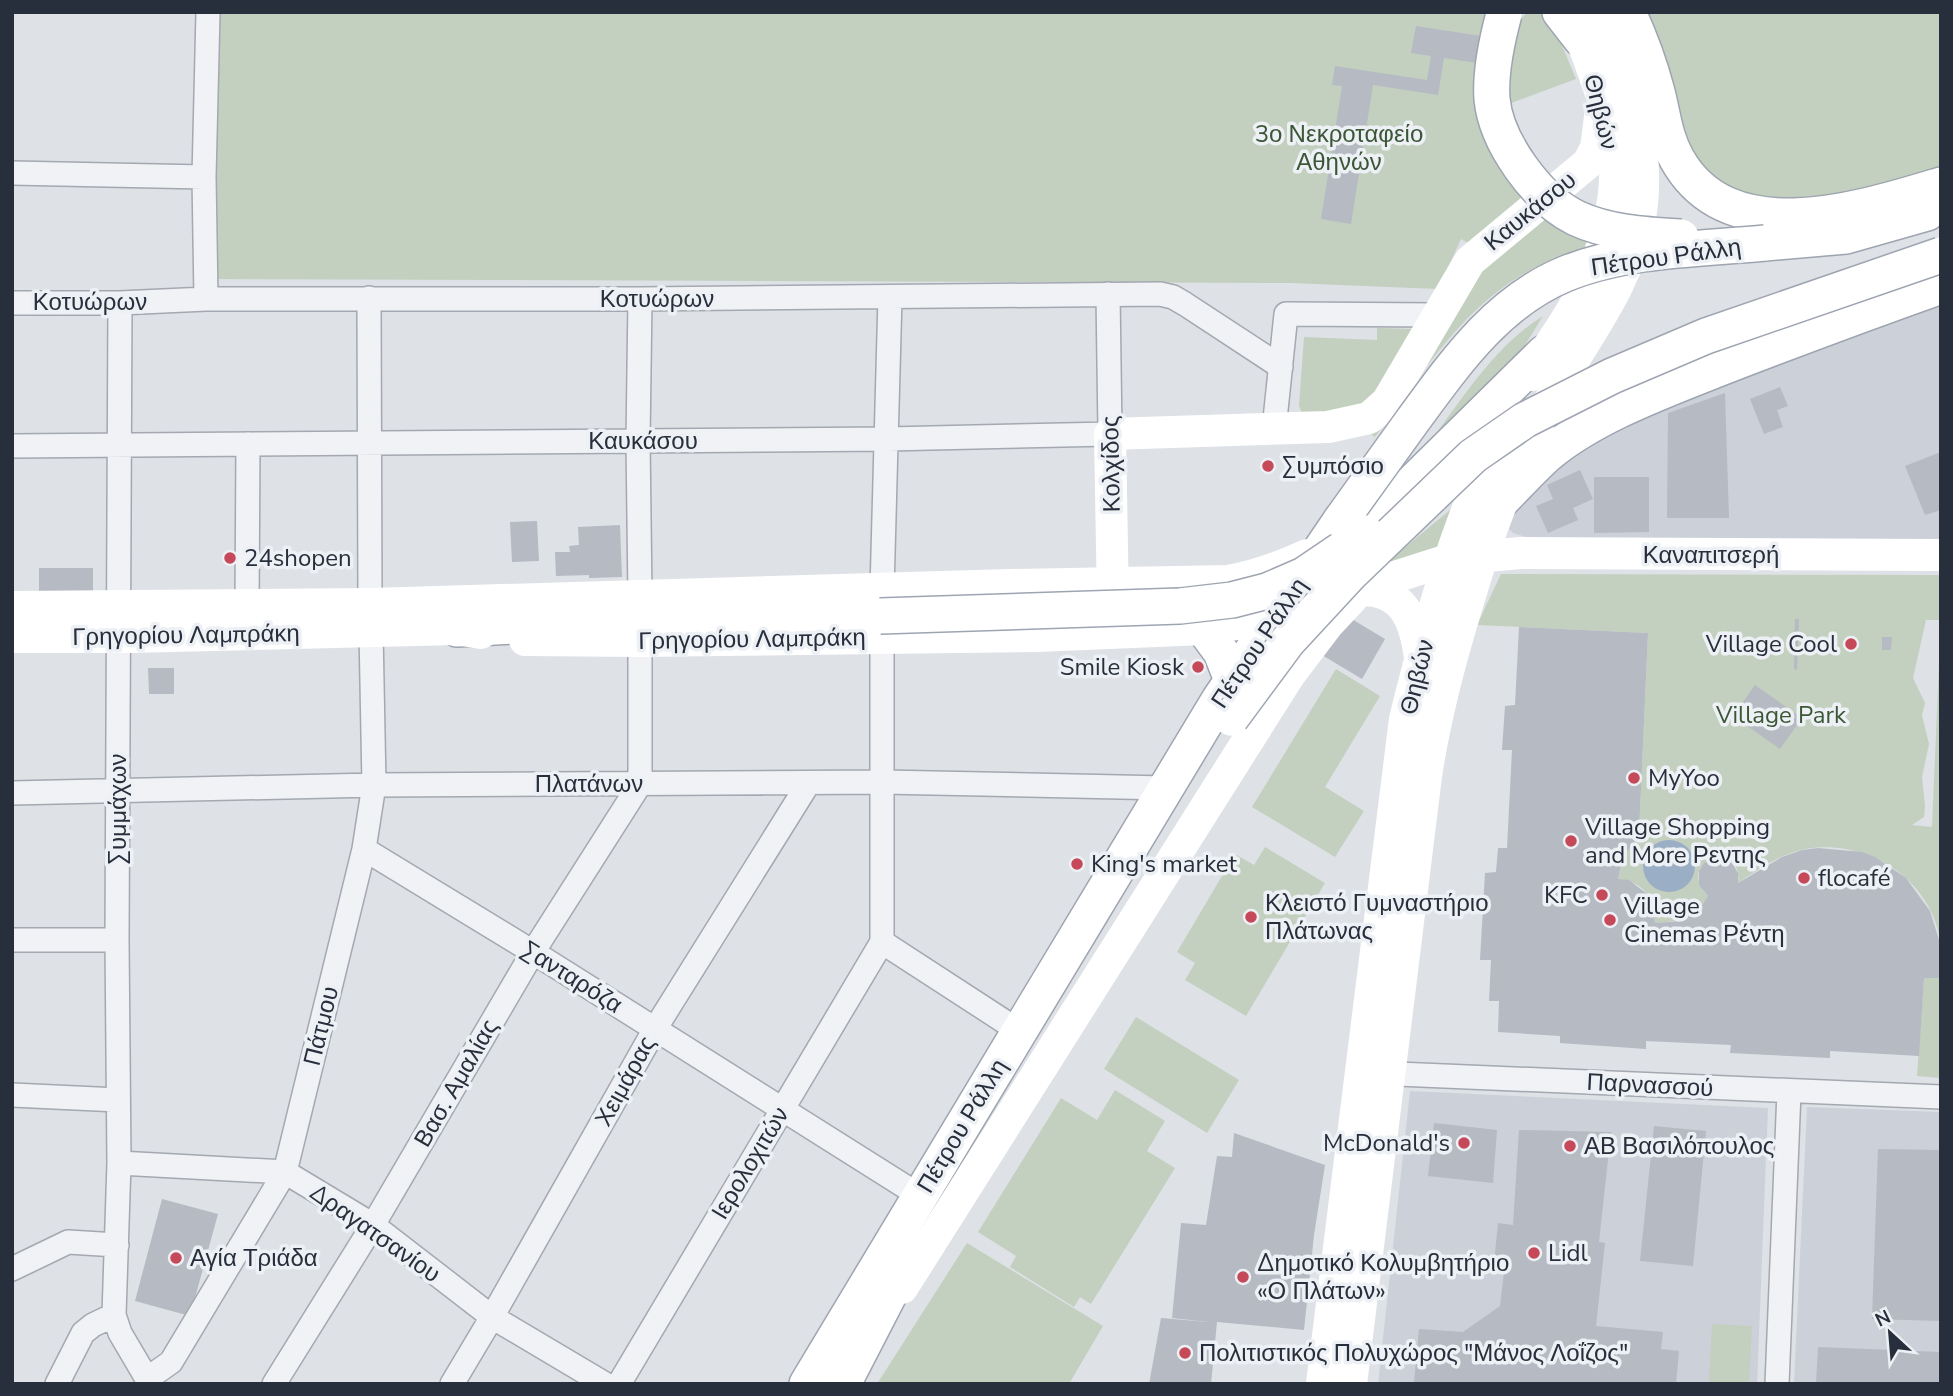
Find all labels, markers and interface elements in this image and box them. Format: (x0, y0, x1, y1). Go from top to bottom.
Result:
street label: Θηβών (1576, 71, 1626, 153)
park label: 3ο Νεκροταφείο Αθηνών (1255, 118, 1423, 178)
street label: Καυκάσου (1477, 164, 1583, 258)
street label: Πέτρου Ράλλη (1589, 231, 1743, 283)
street label: Κοτυώρων (600, 283, 714, 315)
street label: Κοτυώρων (33, 286, 147, 318)
street label: Κολχίδος (1094, 415, 1128, 513)
street label: Καυκάσου (588, 425, 698, 457)
place label: Συμπόσιο (1282, 450, 1384, 482)
marker: Συμπόσιο (1260, 458, 1276, 474)
street label: Καναπιτσερή (1643, 539, 1779, 571)
place label: 24shopen (244, 542, 352, 574)
marker: 24shopen (222, 550, 238, 566)
street label: Πέτρου Ράλλη (1204, 571, 1314, 715)
street label: Γρηγορίου Λαμπράκη (72, 617, 300, 653)
street label: Γρηγορίου Λαμπράκη (638, 621, 866, 657)
place label: Village Cool (1705, 628, 1837, 660)
street label: Θηβών (1392, 636, 1442, 718)
marker: Village Cool (1843, 636, 1859, 652)
place label: Smile Kiosk (1060, 651, 1185, 683)
marker: Smile Kiosk (1190, 659, 1206, 675)
park label: Village Park (1715, 699, 1847, 731)
street label: Συμμάχων (102, 753, 134, 865)
place label: MyYoo (1648, 762, 1720, 794)
street label: Πλατάνων (535, 768, 643, 800)
marker: MyYoo (1626, 770, 1642, 786)
place label: Village Shopping and More Ρεντης (1584, 811, 1770, 871)
marker: Village Shopping and More Ρεντης (1563, 833, 1579, 849)
place label: King's market (1091, 848, 1238, 880)
marker: King's market (1069, 856, 1085, 872)
place label: flocafé (1818, 862, 1890, 894)
marker: flocafé (1796, 870, 1812, 886)
place label: KFC (1544, 879, 1588, 911)
place label: Κλειστό Γυμναστήριο Πλάτωνας (1265, 887, 1489, 947)
marker: KFC (1594, 887, 1610, 903)
place label: Village Cinemas Ρέντη (1623, 890, 1785, 950)
marker: Κλειστό Γυμναστήριο Πλάτωνας (1243, 909, 1259, 925)
marker: Village Cinemas Ρέντη (1602, 912, 1618, 928)
street label: Σανταρόζα (516, 933, 629, 1021)
street label: Πάτμου (296, 983, 346, 1069)
street label: Βασ. Αμαλίας (407, 1013, 505, 1153)
street label: Χειμάρας (587, 1030, 663, 1132)
street label: Πέτρου Ράλλη (909, 1053, 1015, 1199)
street label: Παρνασσού (1586, 1066, 1714, 1104)
street label: Ιερολοχιτών (704, 1101, 796, 1225)
place label: McDonald's (1323, 1127, 1450, 1159)
place label: ΑΒ Βασιλόπουλος (1584, 1130, 1774, 1162)
marker: McDonald's (1456, 1135, 1472, 1151)
marker: ΑΒ Βασιλόπουλος (1562, 1138, 1578, 1154)
street label: Δραγατσανίου (303, 1176, 447, 1290)
place label: Lidl (1548, 1237, 1588, 1269)
place label: Αγία Τριάδα (190, 1242, 318, 1274)
marker: Lidl (1526, 1245, 1542, 1261)
place label: Δημοτικό Κολυμβητήριο «Ο Πλάτων» (1257, 1247, 1509, 1307)
marker: Αγία Τριάδα (168, 1250, 184, 1266)
marker: Δημοτικό Κολυμβητήριο «Ο Πλάτων» (1235, 1269, 1251, 1285)
north arrow (1855, 1298, 1925, 1368)
text: N (1871, 1304, 1895, 1333)
place label: Πολιτιστικός Πολυχώρος "Μάνος Λοΐζος" (1199, 1337, 1628, 1369)
marker: Πολιτιστικός Πολυχώρος "Μάνος Λοΐζος" (1177, 1345, 1193, 1361)

